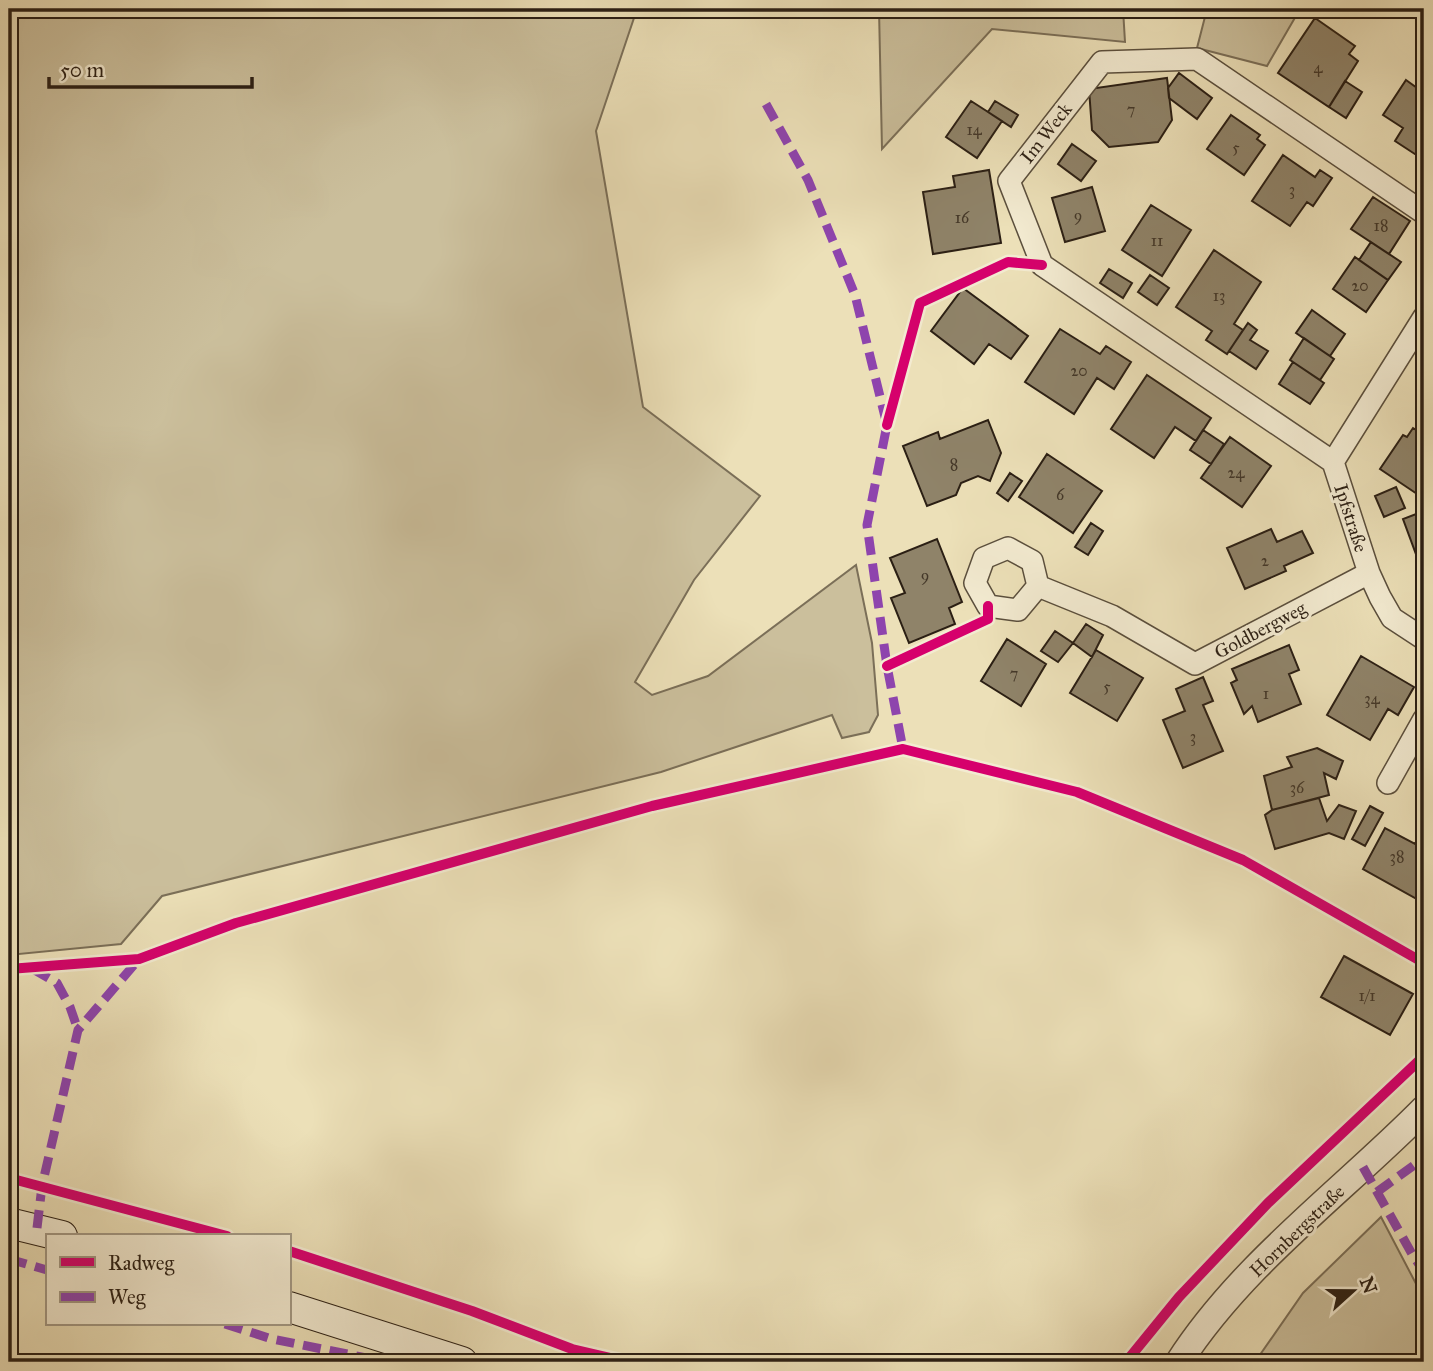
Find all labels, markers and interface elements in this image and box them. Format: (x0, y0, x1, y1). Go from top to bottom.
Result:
scale bar (49, 46, 252, 90)
text: 50 m (60, 57, 105, 83)
house number: 4 (1314, 58, 1324, 77)
street label: Im Weck (1015, 98, 1077, 168)
house number: 7 (1127, 100, 1135, 119)
house number: 14 (966, 120, 983, 139)
house number: 5 (1232, 138, 1240, 157)
house number: 3 (1289, 180, 1295, 199)
house number: 9 (1074, 206, 1082, 225)
house number: 16 (955, 208, 970, 227)
house number: 18 (1374, 216, 1388, 235)
house number: 11 (1151, 231, 1163, 250)
house number: 20 (1351, 276, 1369, 295)
house number: 13 (1213, 286, 1225, 305)
house number: 20 (1070, 361, 1088, 380)
house number: 8 (950, 455, 958, 474)
house number: 24 (1228, 463, 1245, 482)
street label: Ipfstraße (1329, 481, 1373, 555)
house number: 6 (1056, 485, 1065, 504)
house number: 2 (1261, 551, 1269, 570)
house number: 9 (921, 566, 929, 585)
street label: Goldbergweg (1210, 596, 1310, 665)
house number: 7 (1010, 664, 1018, 683)
house number: 5 (1103, 677, 1111, 696)
house number: 1 (1263, 684, 1269, 703)
house number: 34 (1364, 689, 1381, 708)
house number: 3 (1190, 727, 1196, 746)
house number: 36 (1290, 778, 1305, 797)
house number: 38 (1390, 847, 1404, 866)
house number: 1/1 (1359, 986, 1375, 1005)
street label: Hornbergstraße (1245, 1180, 1350, 1283)
legend (46, 1234, 290, 1326)
text: Radweg (108, 1250, 174, 1276)
north arrow (1318, 1256, 1388, 1326)
text: N (1355, 1273, 1382, 1297)
text: Weg (108, 1284, 146, 1310)

